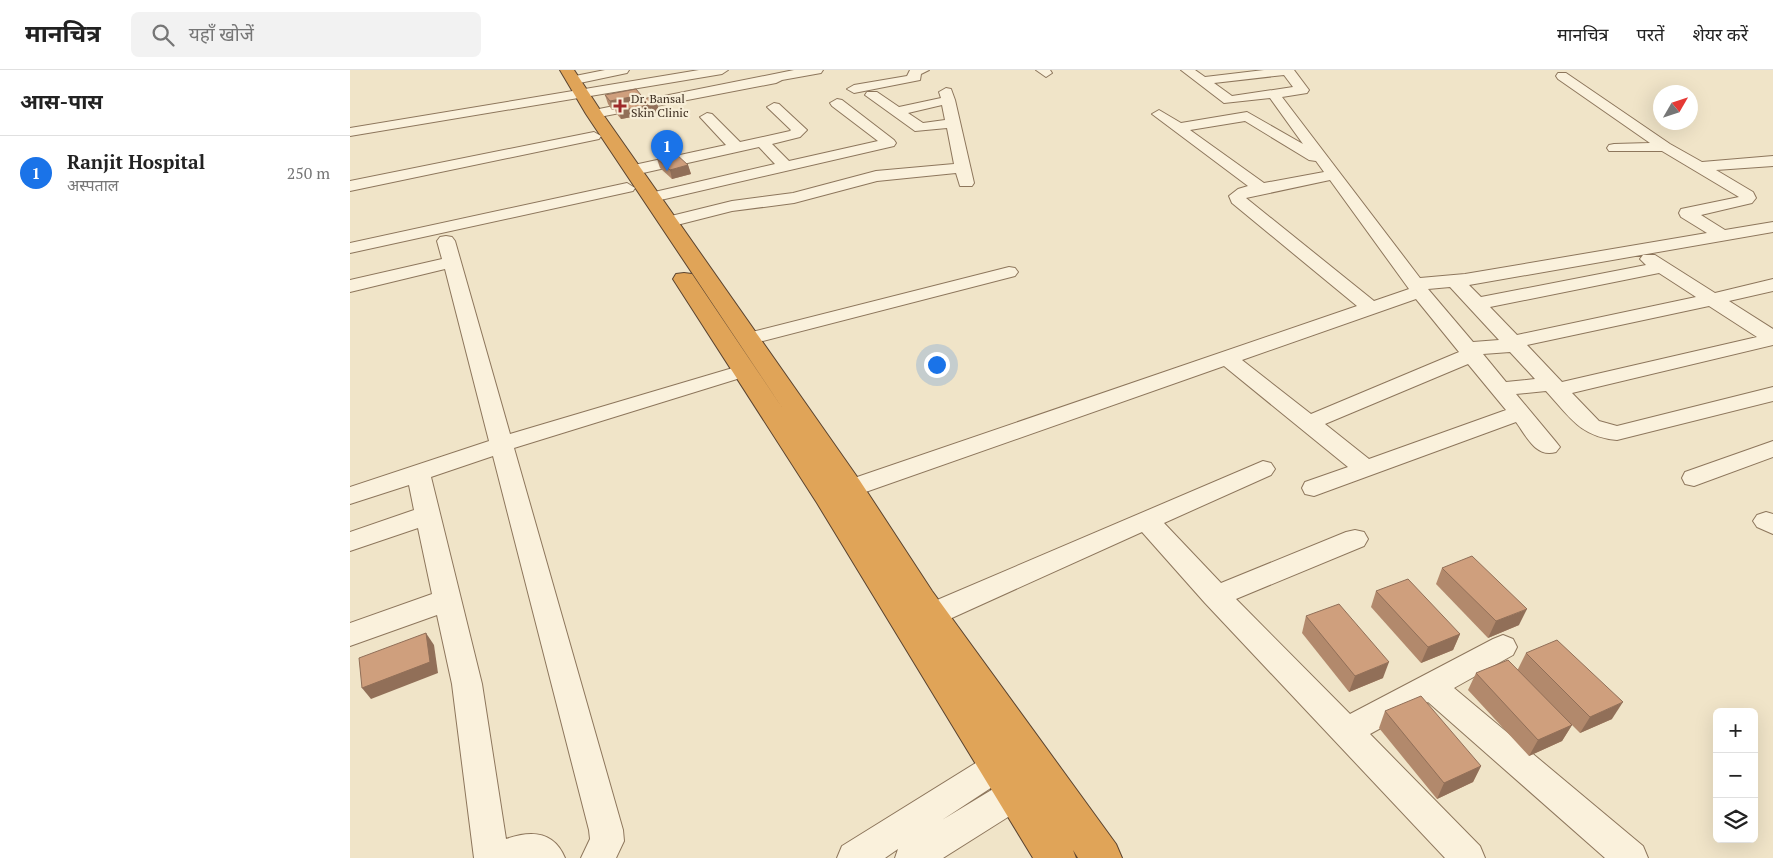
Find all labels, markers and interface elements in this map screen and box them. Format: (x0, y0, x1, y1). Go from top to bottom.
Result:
search box (131, 12, 481, 57)
text: मानचित्र (25, 17, 101, 49)
icon: search (149, 21, 177, 49)
text: यहाँ खोजें (189, 21, 254, 46)
text: मानचित्र (1557, 22, 1609, 46)
text: परतें (1637, 22, 1664, 46)
text: शेयर करें (1692, 22, 1748, 46)
north arrow (1653, 85, 1698, 130)
text: आस-पास (20, 87, 103, 115)
place label: Dr. Bansal Skin Clinic (631, 91, 689, 120)
marker: Dr. Bansal Skin Clinic (613, 99, 627, 113)
pin: 1 (651, 130, 683, 171)
text: Ranjit Hospital (67, 149, 205, 174)
text: 1 (31, 162, 41, 184)
text: 250 m (287, 162, 330, 184)
text: अस्पताल (67, 174, 119, 196)
your location (924, 352, 950, 378)
map controls (1713, 708, 1758, 843)
button: + (1713, 708, 1758, 753)
button: − (1713, 753, 1758, 798)
button: layers (1713, 798, 1758, 843)

